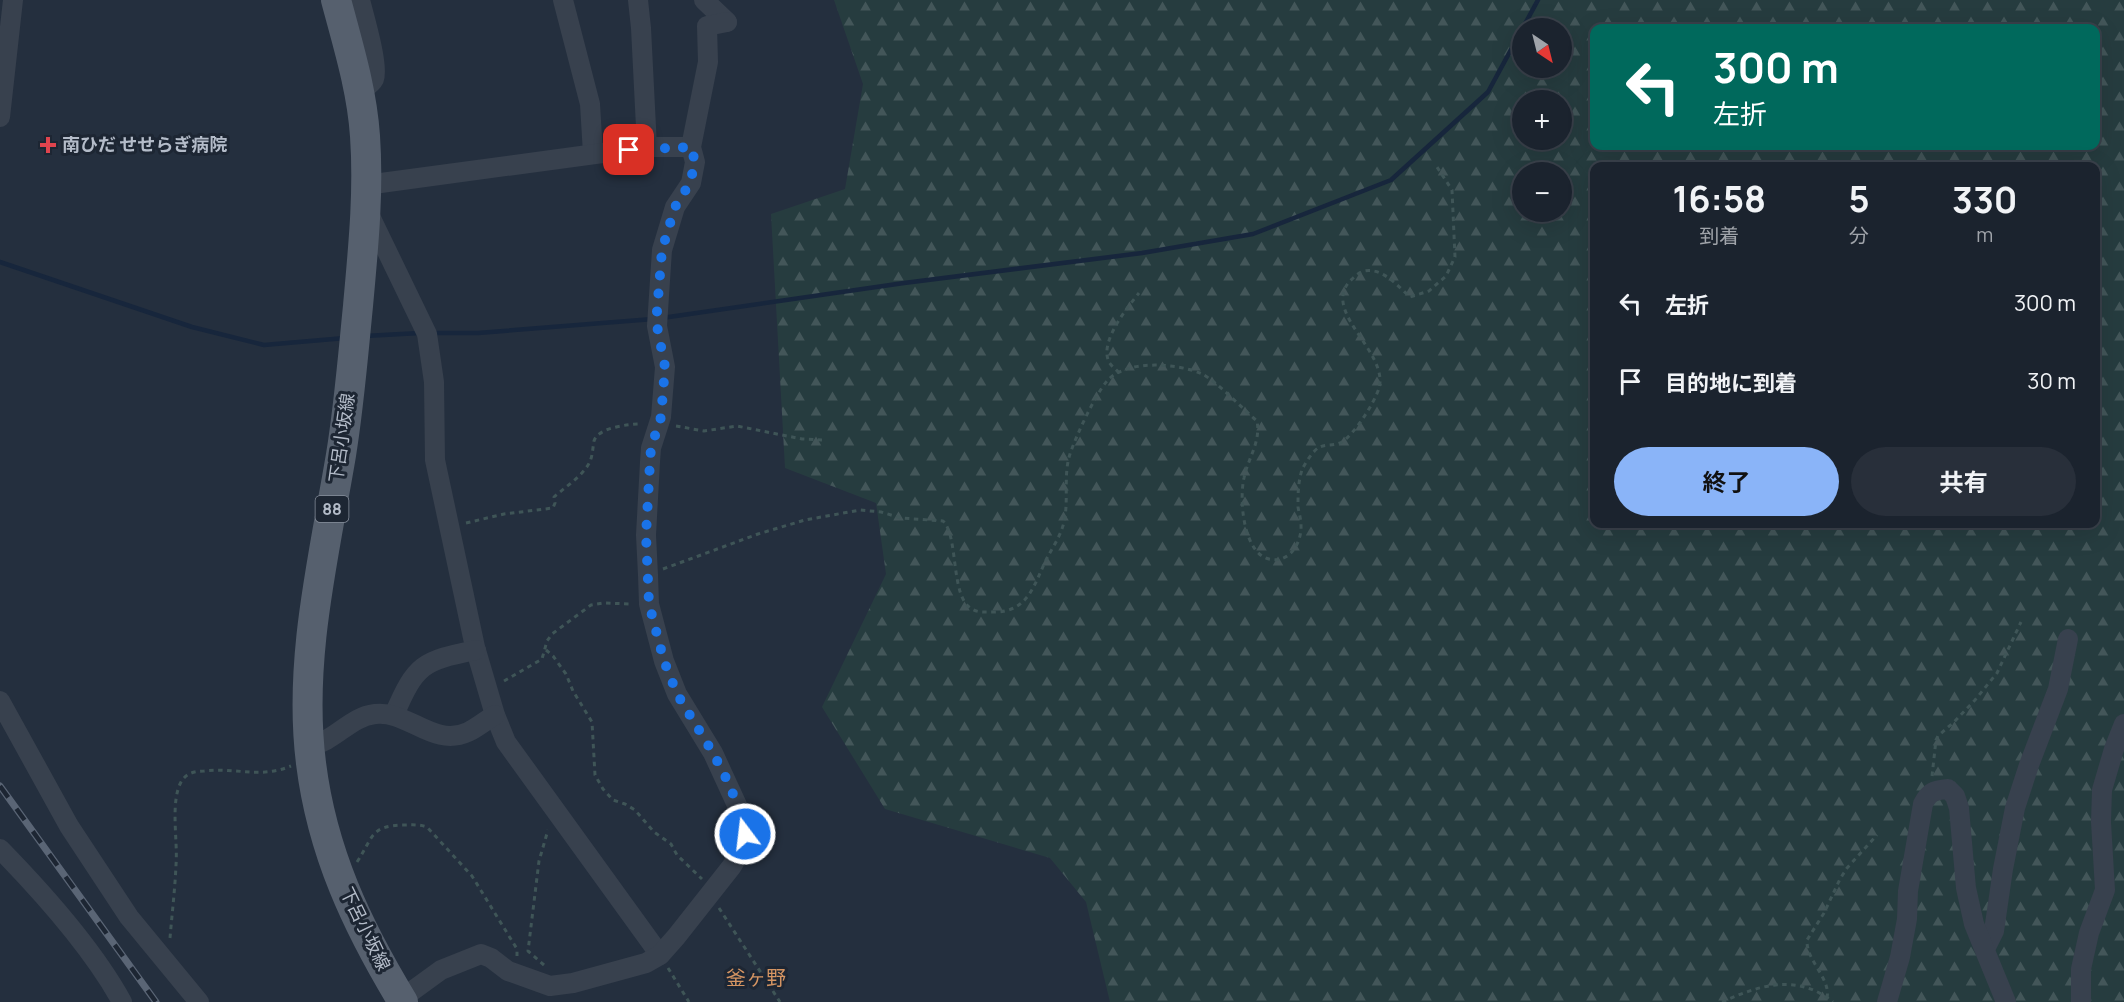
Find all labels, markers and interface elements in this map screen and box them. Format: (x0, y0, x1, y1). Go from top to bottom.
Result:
north arrow (1512, 18, 1572, 78)
map controls (1512, 18, 1572, 222)
text: 300 m (1713, 38, 1839, 96)
icon: left (1614, 48, 1692, 126)
button: + (1512, 90, 1572, 150)
text: 左折 (1713, 95, 1767, 132)
pin (603, 124, 654, 175)
place label: 南ひだ せせらぎ病院 (62, 132, 228, 156)
icon: arrive (612, 133, 645, 166)
marker: 南ひだ せせらぎ病院 (39, 136, 57, 154)
button: − (1512, 162, 1572, 222)
text: 16:58 (1672, 174, 1766, 223)
text: 5 (1848, 174, 1870, 223)
text: 330 (1952, 175, 2018, 224)
text: m (1976, 221, 1993, 248)
text: 到着 (1699, 222, 1739, 249)
text: 分 (1849, 222, 1869, 249)
icon: left (1614, 287, 1647, 320)
text: 300 m (2014, 288, 2076, 318)
text: 左折 (1665, 290, 1709, 320)
icon: arrive (1614, 365, 1647, 398)
text: 30 m (2027, 366, 2076, 396)
text: 目的地に到着 (1665, 368, 1797, 398)
street label: 下呂小坂線 (323, 392, 359, 484)
button: 終了 (1614, 447, 1839, 516)
button: 共有 (1851, 447, 2076, 516)
road number: 88 (316, 496, 348, 522)
position arrow (713, 802, 777, 866)
street label: 下呂小坂線 (335, 883, 396, 974)
district label: 釜ヶ野 (726, 964, 786, 991)

